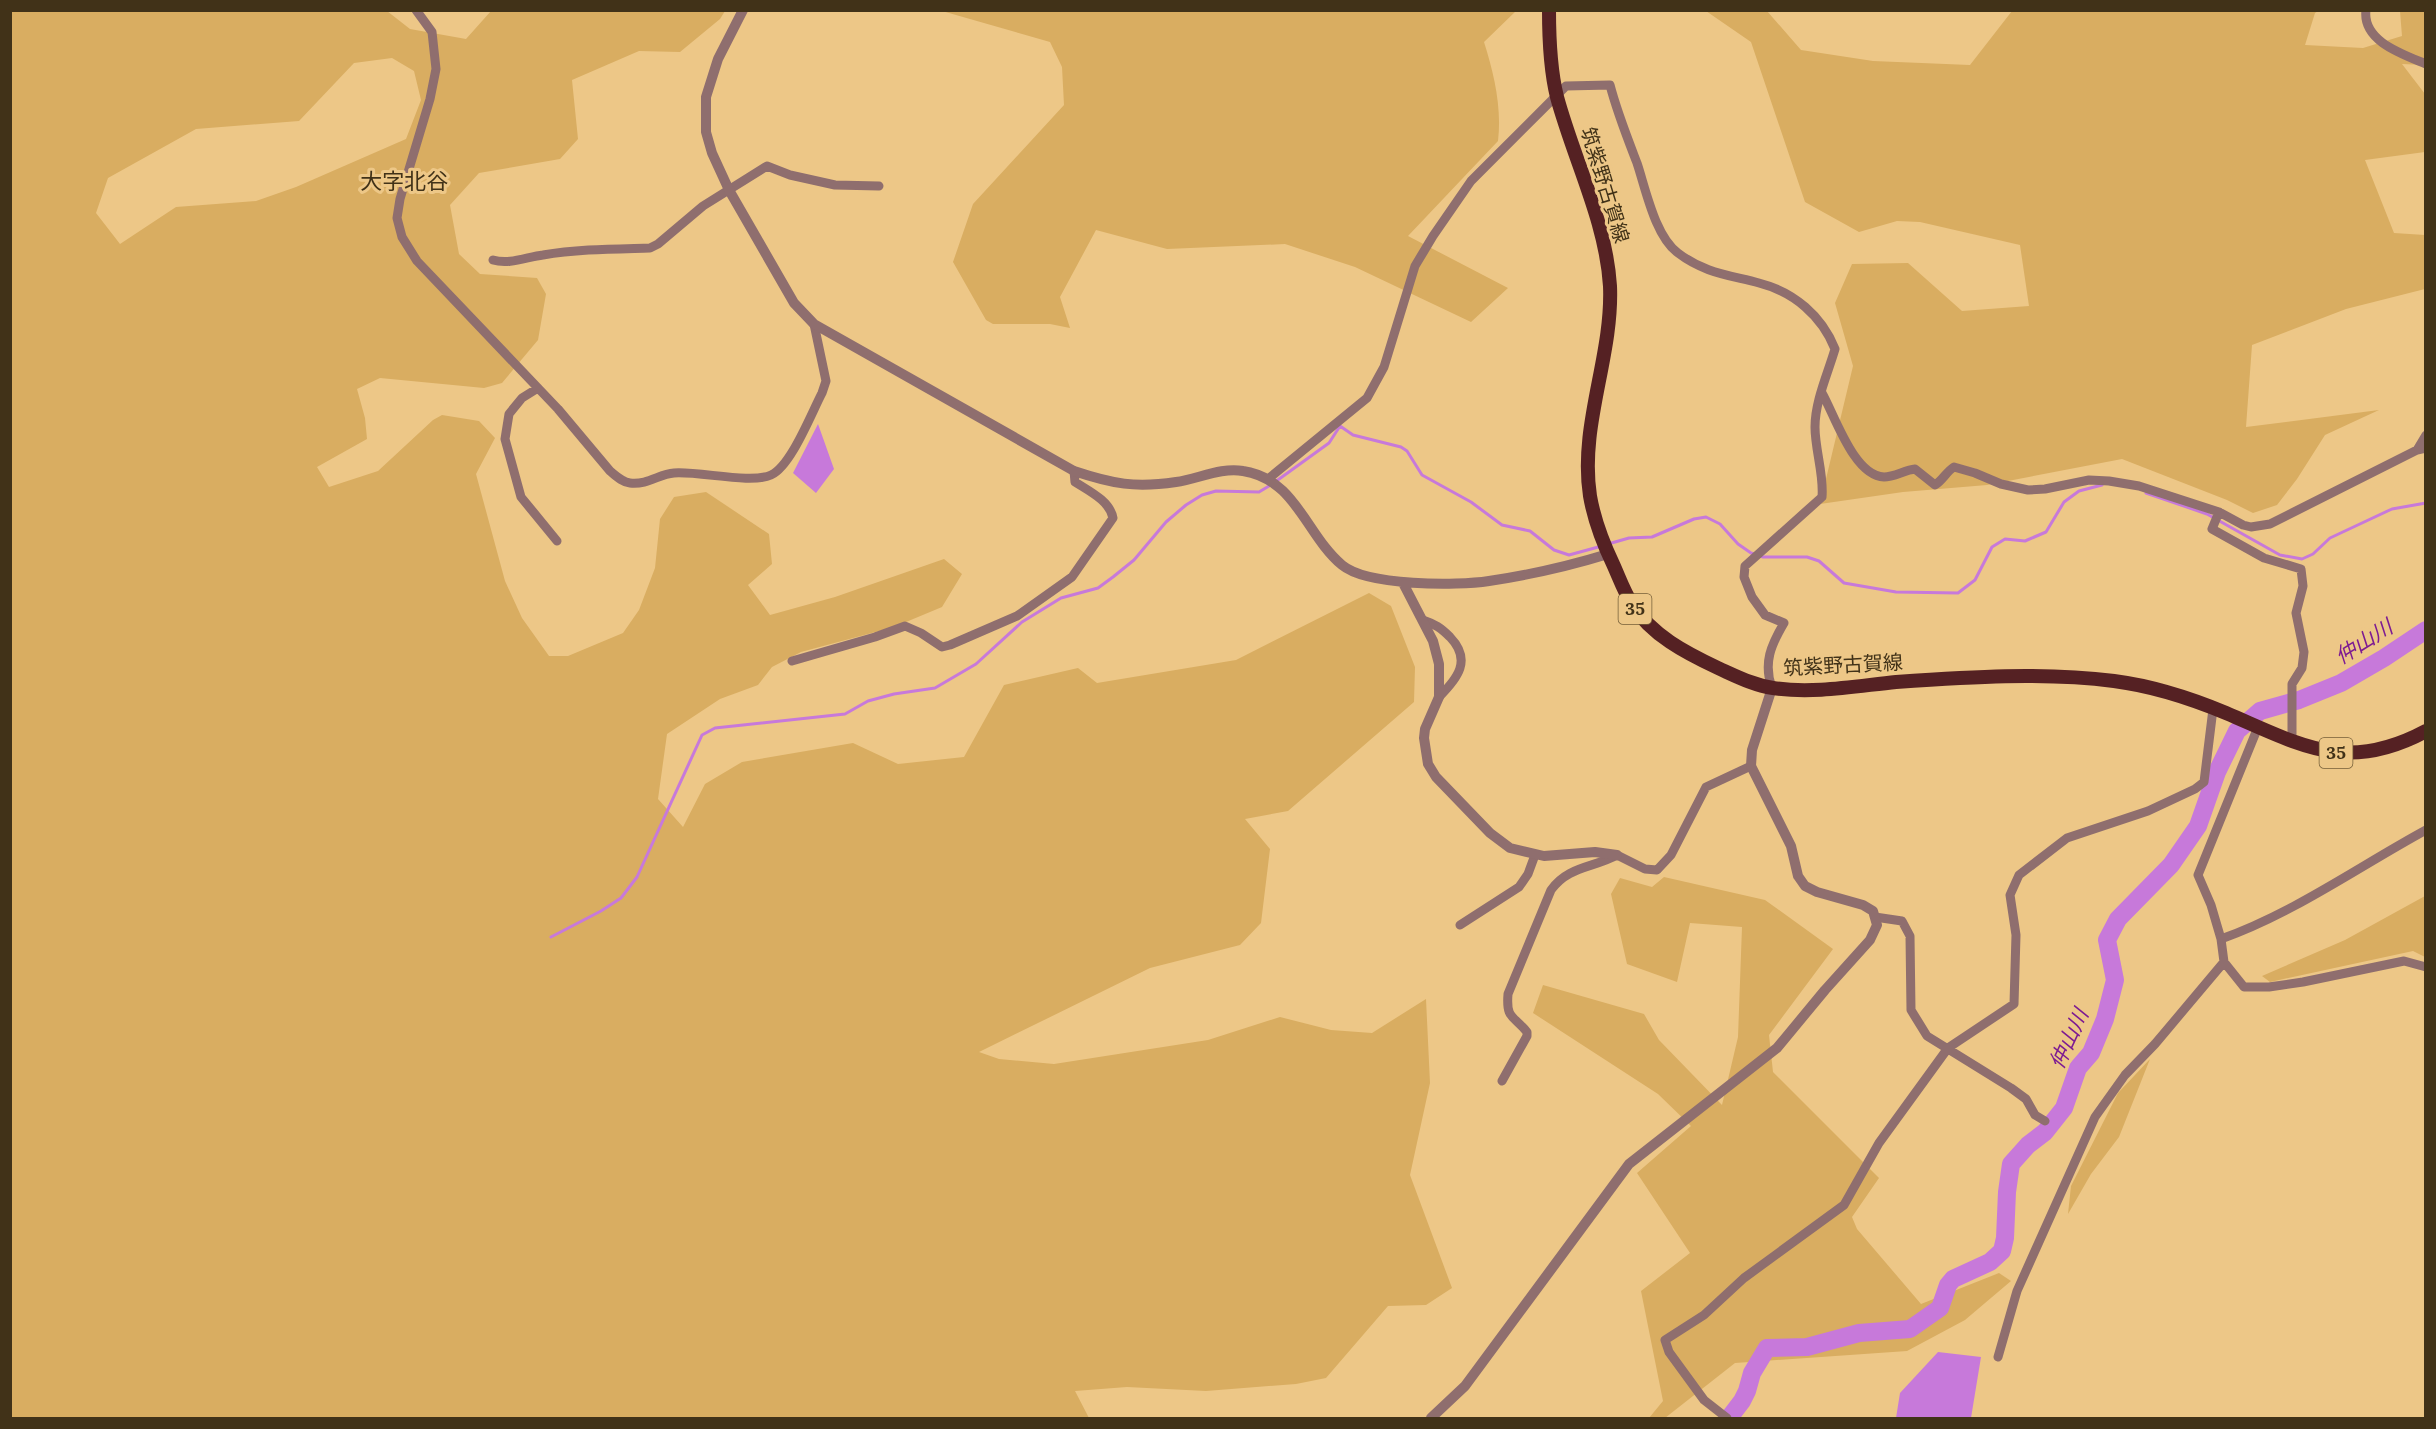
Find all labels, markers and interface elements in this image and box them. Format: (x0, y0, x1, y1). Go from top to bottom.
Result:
street label: 筑紫野古賀線 (1576, 124, 1635, 246)
district label: 大字北谷 (360, 167, 448, 195)
road number: 35 (1618, 594, 1652, 624)
water label: 仲山川 (2330, 612, 2399, 670)
street label: 筑紫野古賀線 (1782, 649, 1904, 680)
road number: 35 (2320, 738, 2352, 768)
water label: 仲山川 (2043, 1003, 2095, 1073)

